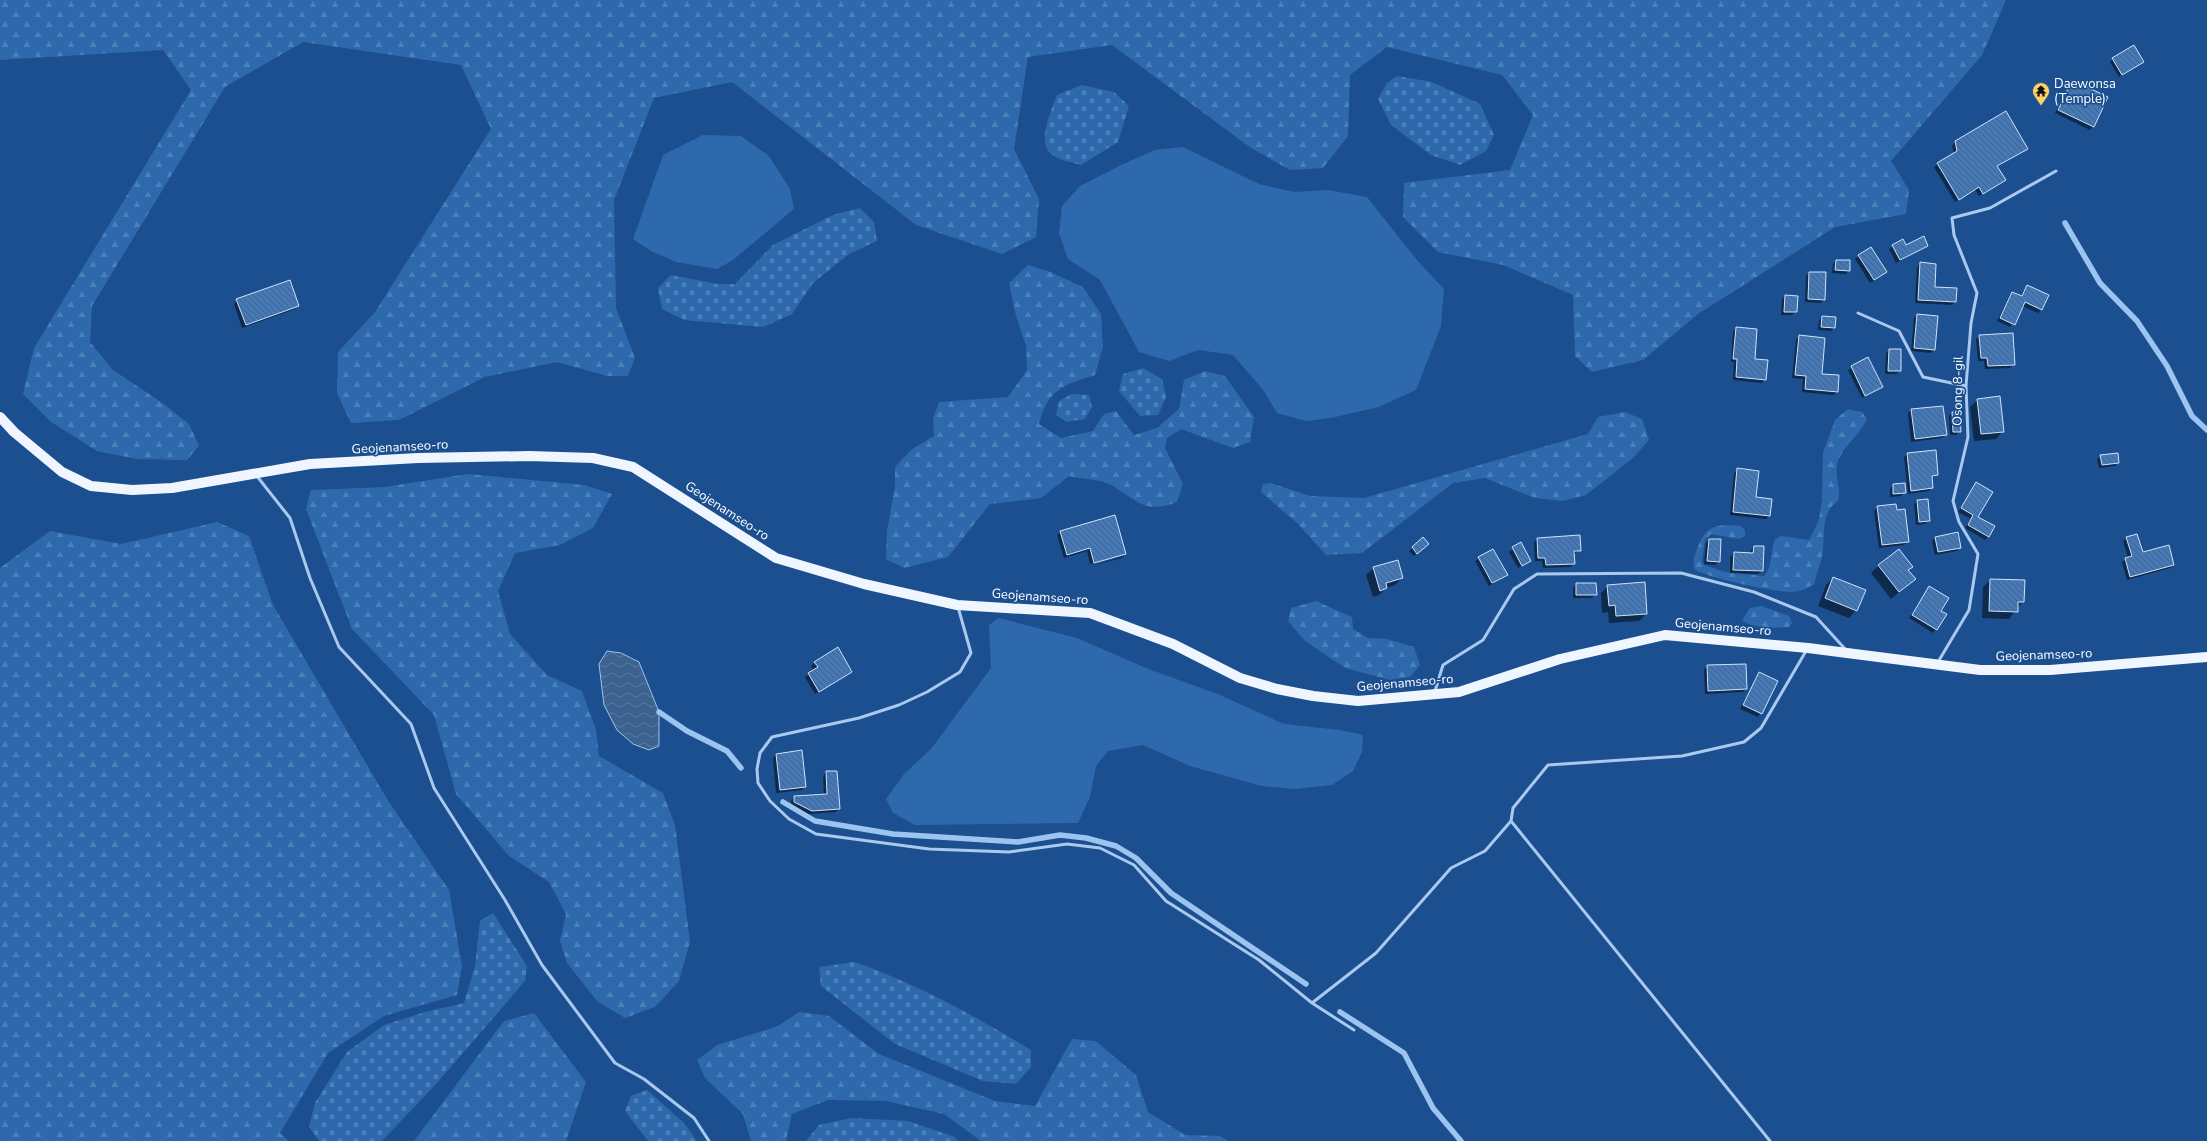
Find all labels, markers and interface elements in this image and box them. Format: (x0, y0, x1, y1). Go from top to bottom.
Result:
place label: Daewonsa (Temple) (2054, 75, 2116, 108)
temple icon: Daewonsa (Temple) (2031, 81, 2051, 106)
street label: Osong 8-gil (1948, 356, 1968, 426)
street label: Geojenamseo-ro (351, 435, 449, 459)
street label: Geojenamseo-ro (681, 477, 773, 545)
street label: Geojenamseo-ro (991, 585, 1089, 609)
street label: Geojenamseo-ro (1674, 614, 1772, 640)
street label: Geojenamseo-ro (1995, 644, 2093, 666)
street label: Geojenamseo-ro (1356, 670, 1454, 696)

